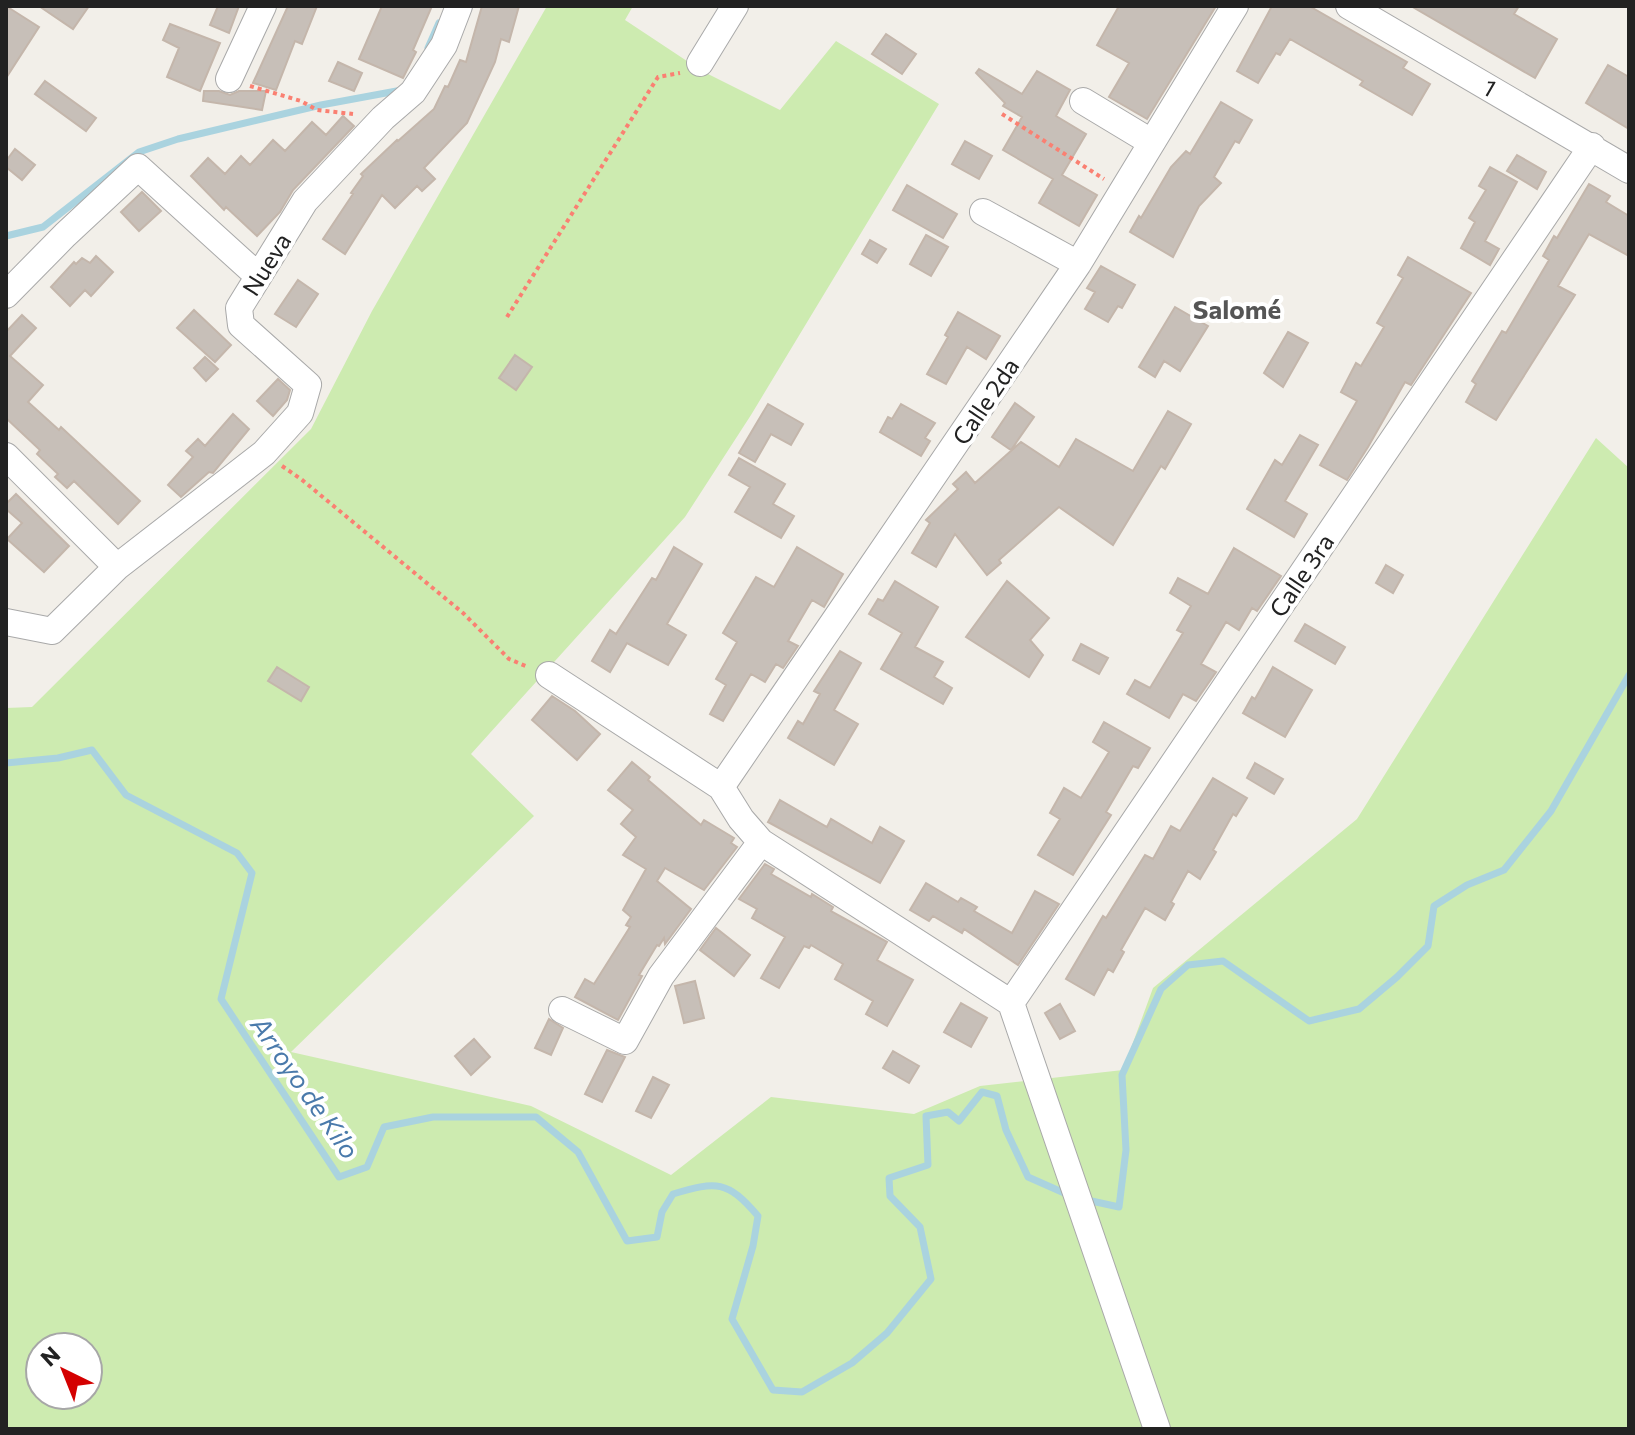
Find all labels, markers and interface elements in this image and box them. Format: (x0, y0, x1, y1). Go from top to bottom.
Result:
street label: 1 (1478, 72, 1502, 102)
street label: Nueva (236, 227, 296, 301)
district label: Salomé (1193, 293, 1281, 324)
street label: Calle 2da (946, 352, 1024, 450)
street label: Calle 3ra (1263, 528, 1339, 622)
water label: Arroyo de Kilo (245, 1009, 366, 1164)
north arrow (24, 1331, 104, 1411)
text: N (35, 1341, 65, 1372)

